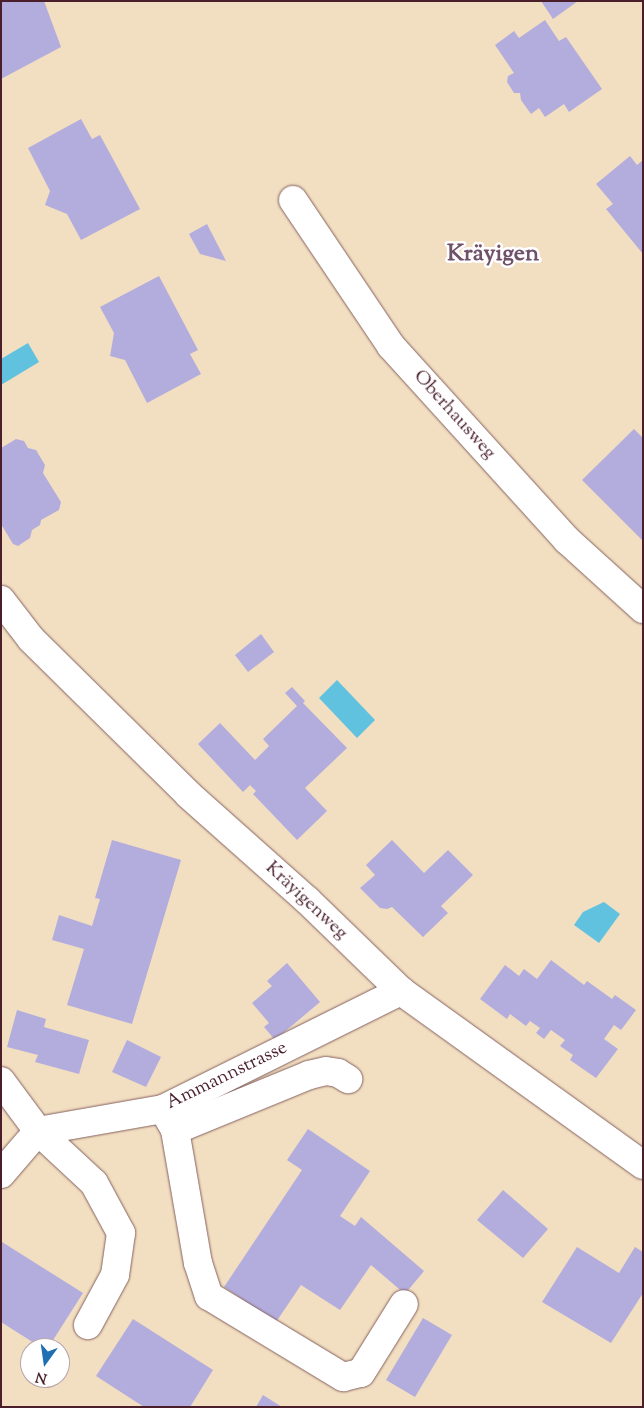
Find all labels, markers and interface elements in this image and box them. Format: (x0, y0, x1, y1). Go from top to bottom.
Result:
district label: Kräyigen (447, 241, 539, 269)
street label: Oberhausweg (408, 366, 500, 464)
street label: Kräyigenweg (260, 857, 352, 945)
street label: Ammannstrasse (163, 1037, 291, 1115)
north arrow (20, 1338, 70, 1388)
text: N (34, 1366, 49, 1388)

